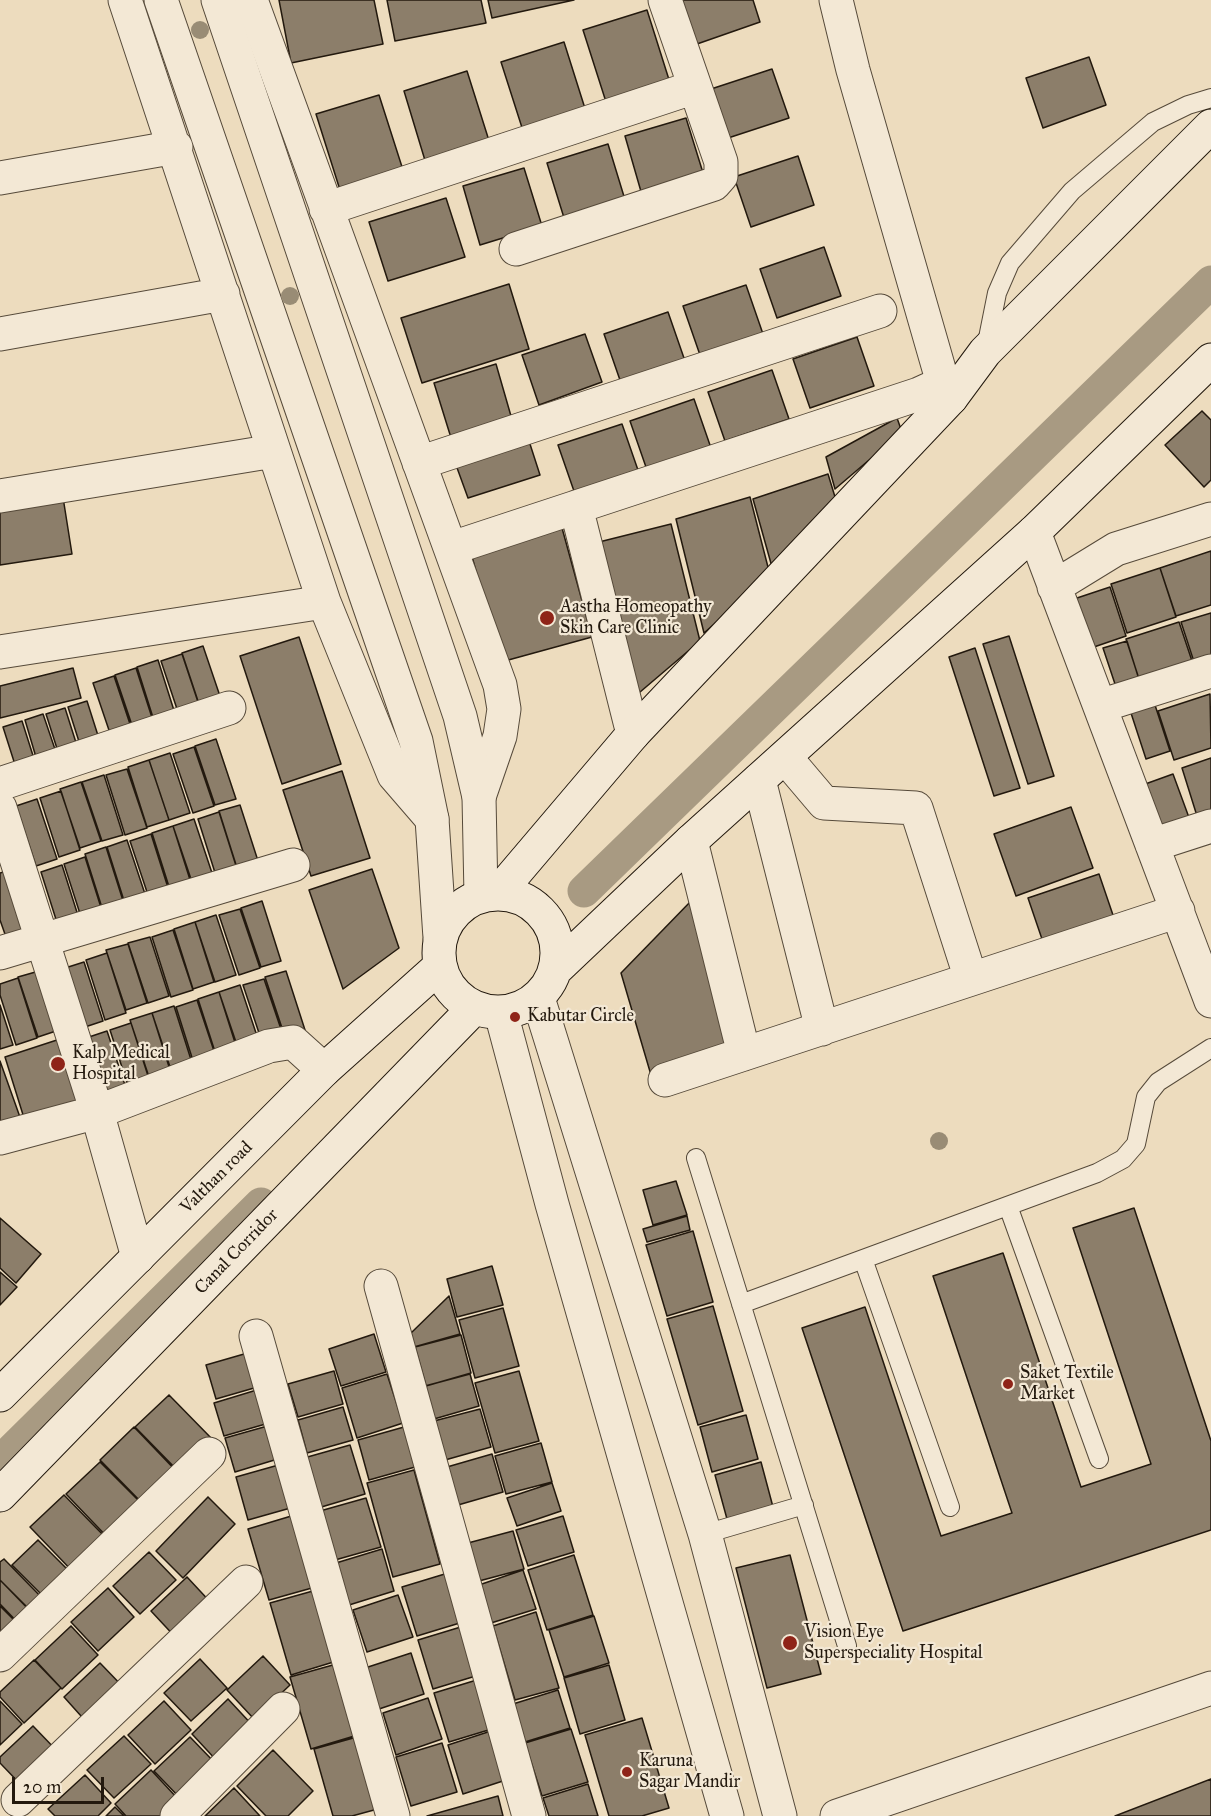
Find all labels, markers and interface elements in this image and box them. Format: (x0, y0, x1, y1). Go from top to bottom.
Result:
place label: Aastha Homeopathy Skin Care Clinic (560, 597, 711, 640)
marker: Aastha Homeopathy Skin Care Clinic (538, 609, 556, 627)
place label: Kabutar Circle (527, 1006, 634, 1028)
marker: Kabutar Circle (508, 1010, 522, 1024)
place label: Kalp Medical Hospital (72, 1043, 170, 1086)
marker: Kalp Medical Hospital (49, 1055, 67, 1073)
street label: Valthan road (176, 1137, 258, 1219)
street label: Canal Corridor (191, 1205, 283, 1299)
place label: Saket Textile Market (1020, 1363, 1114, 1406)
marker: Saket Textile Market (1001, 1377, 1015, 1391)
place label: Vision Eye Superspeciality Hospital (804, 1622, 983, 1664)
marker: Vision Eye Superspeciality Hospital (781, 1634, 799, 1652)
place label: Karuna Sagar Mandir (639, 1751, 740, 1794)
scale bar (15, 1765, 106, 1803)
marker: Karuna Sagar Mandir (620, 1765, 634, 1779)
text: 20 m (23, 1776, 61, 1798)

